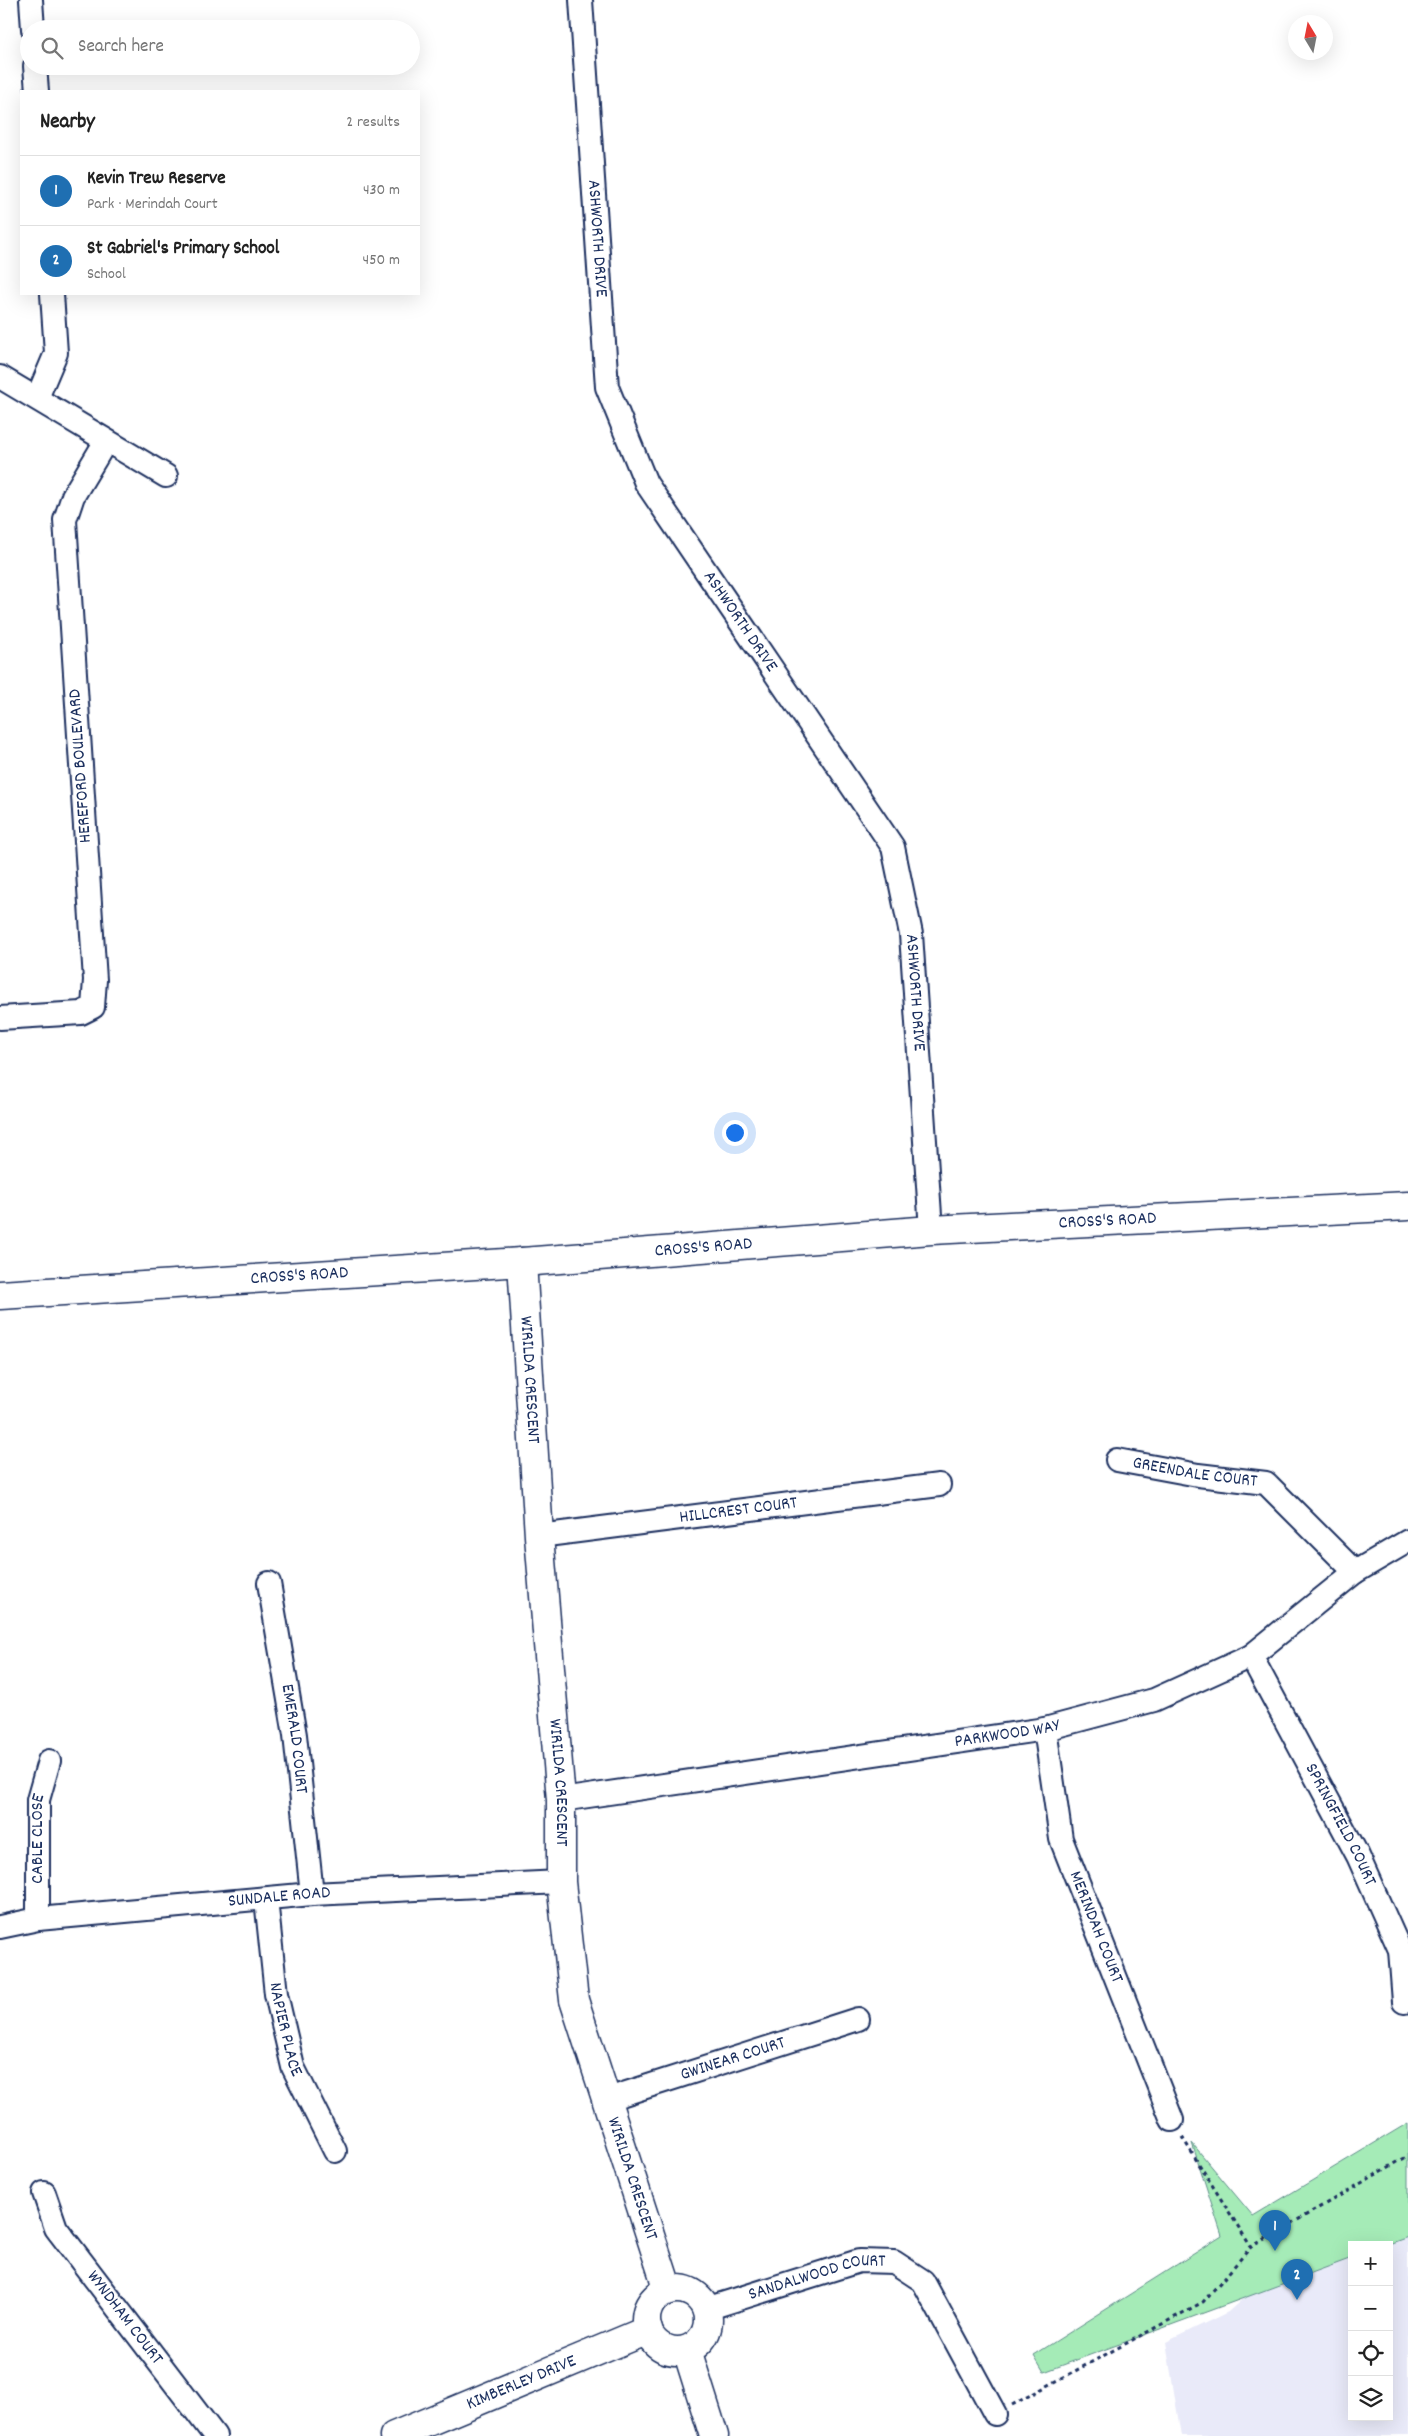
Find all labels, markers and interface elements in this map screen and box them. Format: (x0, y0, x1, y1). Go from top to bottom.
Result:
north arrow (1288, 15, 1333, 60)
search box (20, 20, 420, 75)
icon: search (38, 34, 66, 62)
text: Search here (78, 34, 164, 61)
text: Nearby (40, 108, 95, 138)
text: 2 results (346, 111, 400, 134)
text: Kevin Trew Reserve (87, 166, 226, 193)
text: 1 (54, 179, 58, 202)
text: 430 m (363, 179, 400, 202)
street label: ASHWORTH DRIVE (581, 179, 613, 298)
text: Park · Merindah Court (87, 193, 218, 216)
text: St Gabriel's Primary School (87, 236, 279, 263)
text: 2 (53, 249, 60, 272)
text: 450 m (363, 249, 400, 272)
text: School (87, 263, 126, 286)
street label: ASHWORTH DRIVE (697, 566, 783, 677)
street label: HEREFORD BOULEVARD (63, 688, 99, 844)
street label: ASHWORTH DRIVE (899, 933, 931, 1052)
your location (722, 1120, 748, 1146)
street label: CROSS'S ROAD (1058, 1206, 1157, 1236)
street label: CROSS'S ROAD (654, 1232, 753, 1264)
street label: CROSS'S ROAD (250, 1261, 349, 1292)
street label: WIRILDA CRESCENT (513, 1315, 546, 1444)
street label: GREENDALE COURT (1131, 1451, 1259, 1494)
street label: HILLCREST COURT (678, 1491, 799, 1530)
street label: EMERALD COURT (274, 1682, 314, 1795)
street label: PARKWOOD WAY (953, 1713, 1064, 1755)
street label: WIRILDA CRESCENT (542, 1718, 574, 1847)
street label: SPRINGFIELD COURT (1298, 1759, 1382, 1890)
street label: CABLE CLOSE (25, 1791, 52, 1884)
street label: MERINDAH COURT (1062, 1868, 1129, 1987)
street label: SUNDALE ROAD (227, 1881, 331, 1914)
street label: NAPIER PLACE (262, 1981, 308, 2081)
street label: GWINEAR COURT (677, 2031, 788, 2088)
street label: WIRILDA CRESCENT (600, 2114, 664, 2243)
pin: 1 (1259, 2210, 1291, 2251)
map controls (1348, 2241, 1393, 2421)
button: + (1348, 2241, 1393, 2286)
street label: SANDALWOOD COURT (745, 2249, 886, 2307)
pin: 2 (1281, 2259, 1313, 2300)
street label: WYNDHAM COURT (80, 2265, 169, 2370)
button: − (1348, 2286, 1393, 2331)
button: locate (1348, 2331, 1393, 2376)
street label: KIMBERLEY DRIVE (463, 2349, 580, 2417)
button: layers (1348, 2376, 1393, 2421)

